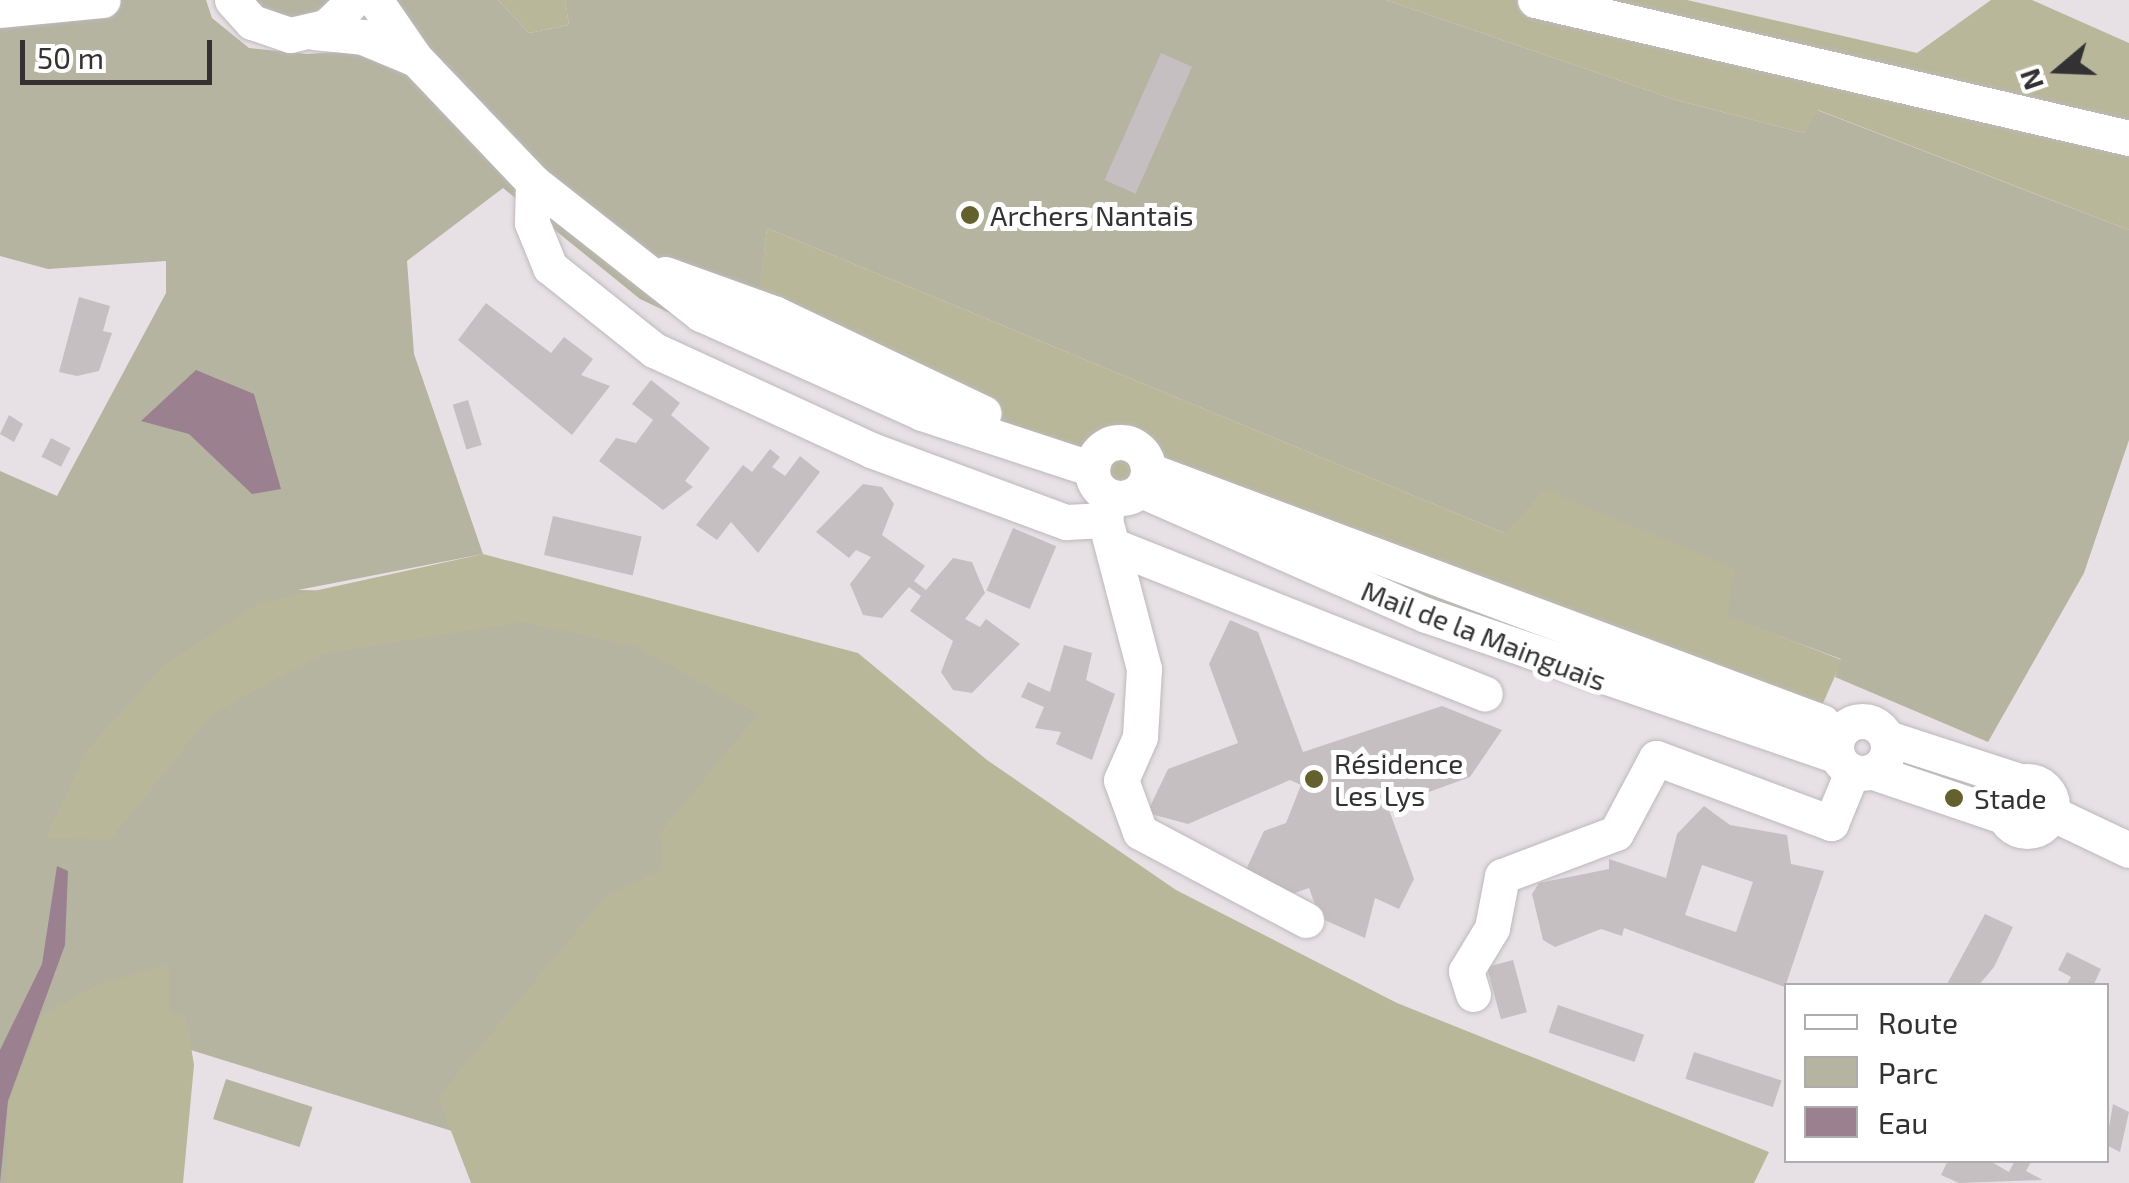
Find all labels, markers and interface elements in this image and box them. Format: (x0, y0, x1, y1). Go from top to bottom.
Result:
scale bar (25, 20, 218, 82)
north arrow (2009, 20, 2109, 120)
text: 50 m (37, 39, 104, 75)
text: N (2011, 65, 2050, 95)
place label: Archers Nantais (990, 198, 1194, 232)
marker: Archers Nantais (959, 204, 981, 226)
street label: Mail de la Mainguais (1357, 573, 1611, 697)
place label: Résidence Les Lys (1334, 746, 1463, 812)
marker: Résidence Les Lys (1303, 768, 1325, 790)
place label: Stade (1974, 781, 2047, 815)
marker: Stade (1943, 787, 1965, 809)
legend (1784, 983, 2109, 1163)
text: Route (1878, 1004, 1958, 1040)
text: Parc (1878, 1054, 1938, 1090)
text: Eau (1878, 1104, 1928, 1140)

